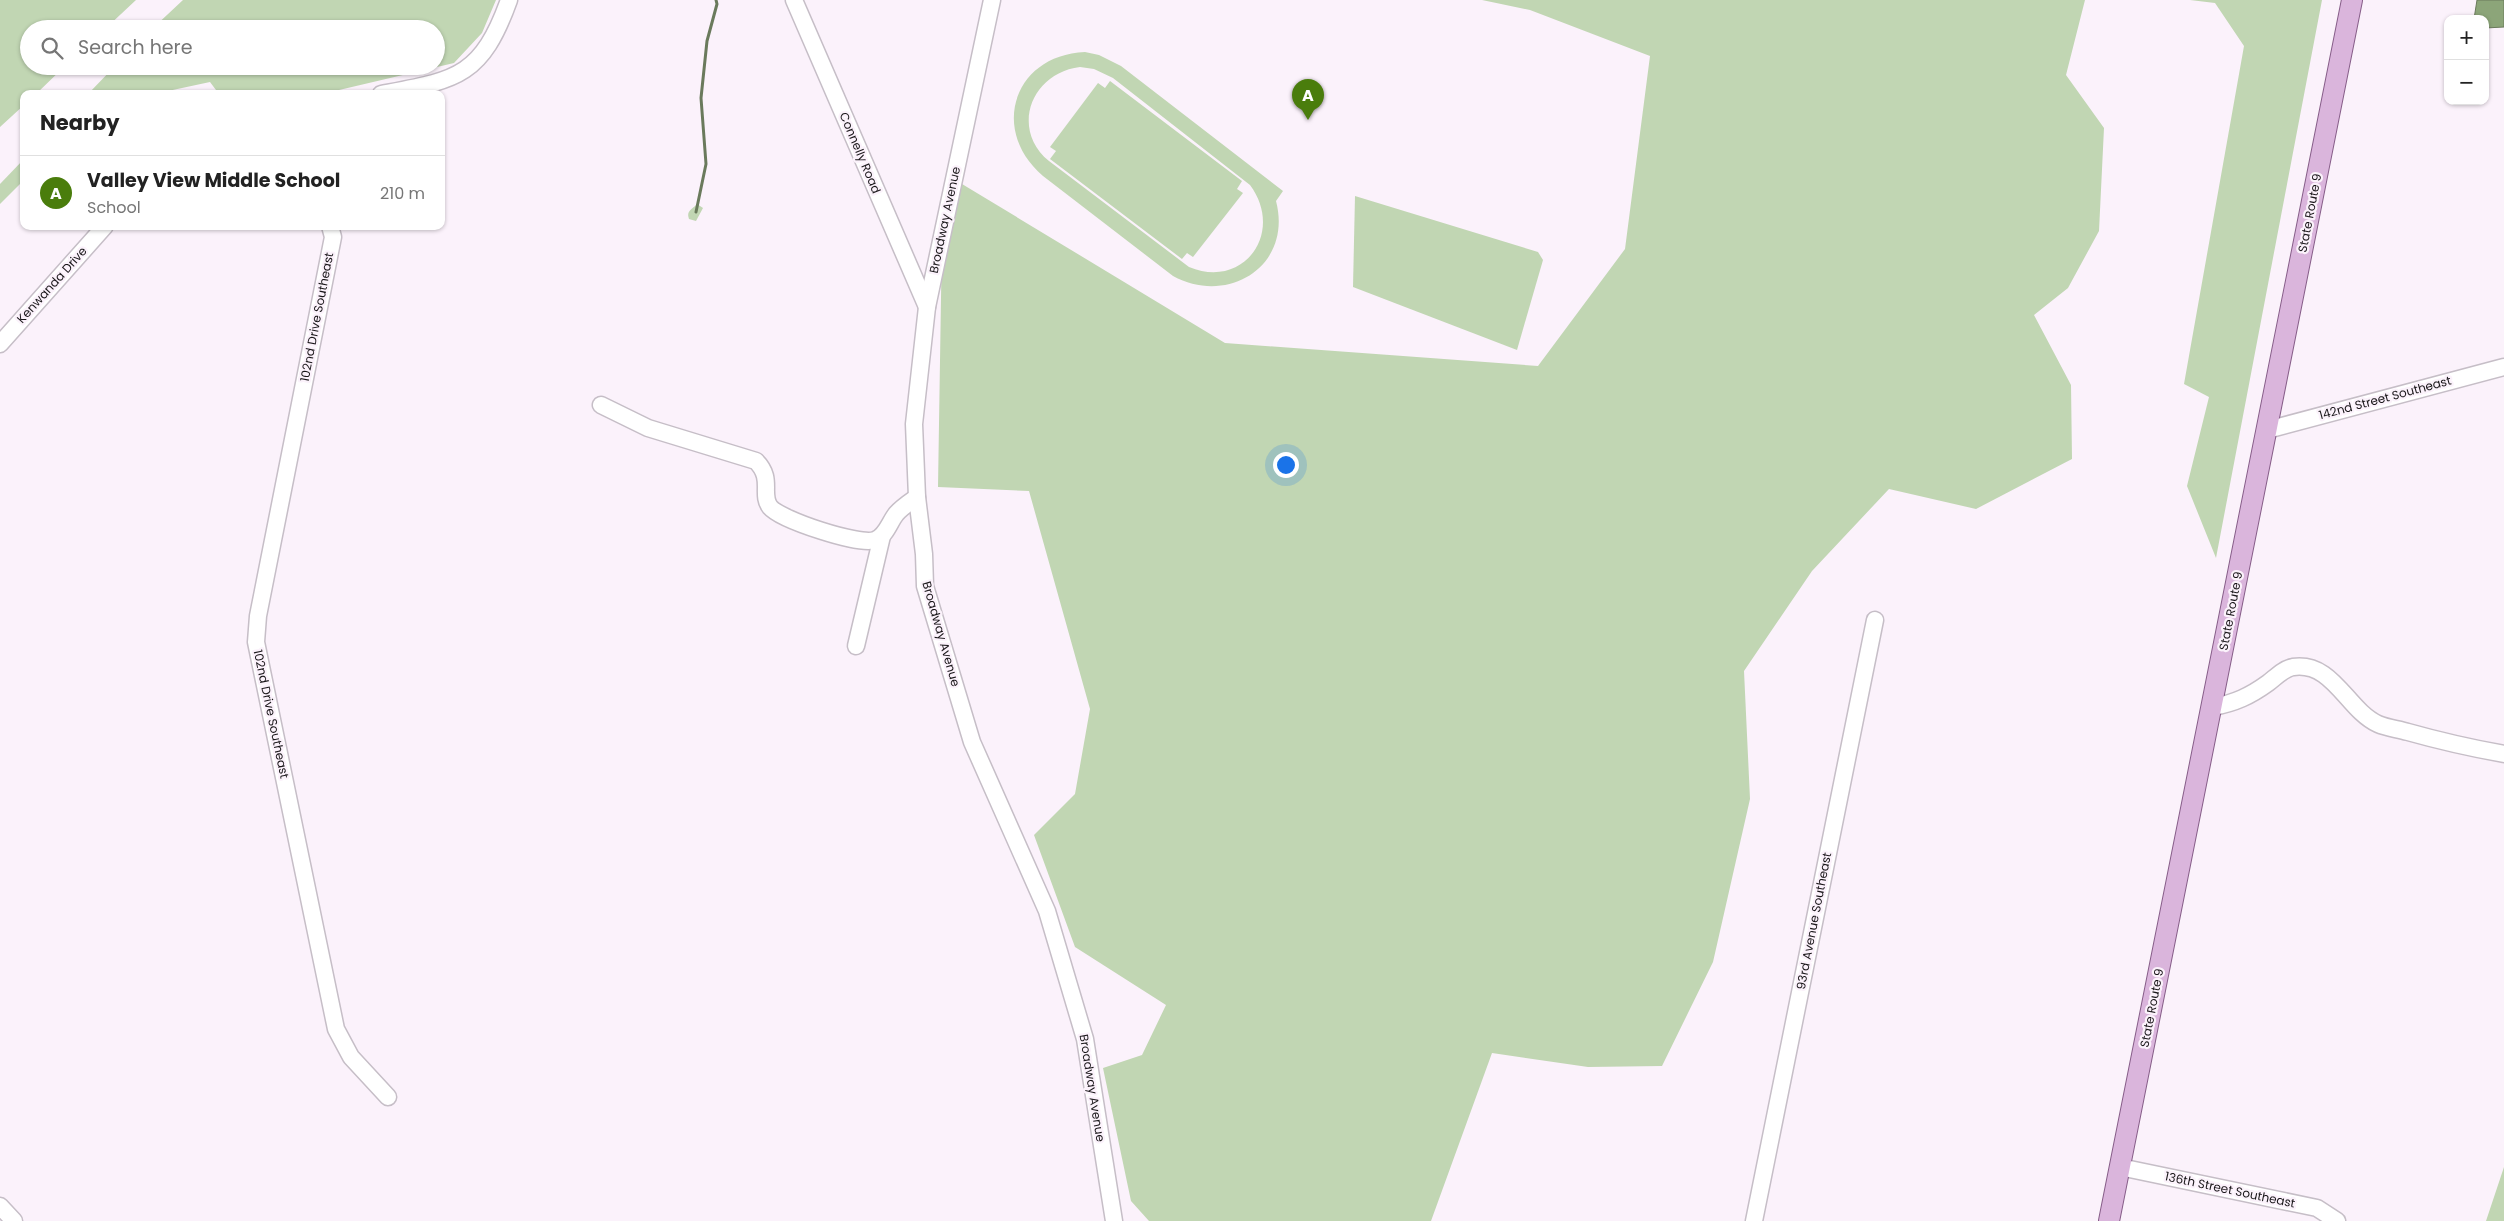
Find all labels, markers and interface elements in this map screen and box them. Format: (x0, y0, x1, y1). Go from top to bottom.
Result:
map controls (2444, 15, 2489, 105)
button: + (2444, 15, 2489, 60)
search box (20, 20, 445, 75)
icon: search (38, 34, 66, 62)
text: Search here (78, 34, 192, 61)
button: − (2444, 60, 2489, 105)
pin: A (1292, 79, 1324, 120)
text: Nearby (40, 108, 120, 137)
street label: Connelly Road (836, 110, 885, 196)
street label: Broadway Avenue (925, 165, 964, 275)
text: Valley View Middle School (87, 167, 340, 194)
street label: State Route 9 (2294, 172, 2325, 254)
text: A (50, 182, 62, 205)
text: 210 m (380, 182, 425, 205)
text: School (87, 196, 141, 219)
street label: Kenwanda Drive (13, 243, 91, 327)
street label: 102nd Drive Southeast (296, 251, 337, 383)
street label: 142nd Street Southeast (2317, 372, 2453, 423)
your location (1273, 452, 1299, 478)
street label: State Route 9 (2215, 570, 2246, 652)
street label: Broadway Avenue (918, 579, 965, 688)
street label: 102nd Drive Southeast (250, 648, 293, 780)
street label: 93rd Avenue Southeast (1792, 851, 1835, 991)
street label: State Route 9 (2136, 967, 2167, 1049)
street label: Broadway Avenue (1076, 1033, 1109, 1143)
street label: 136th Street Southeast (2163, 1167, 2297, 1212)

